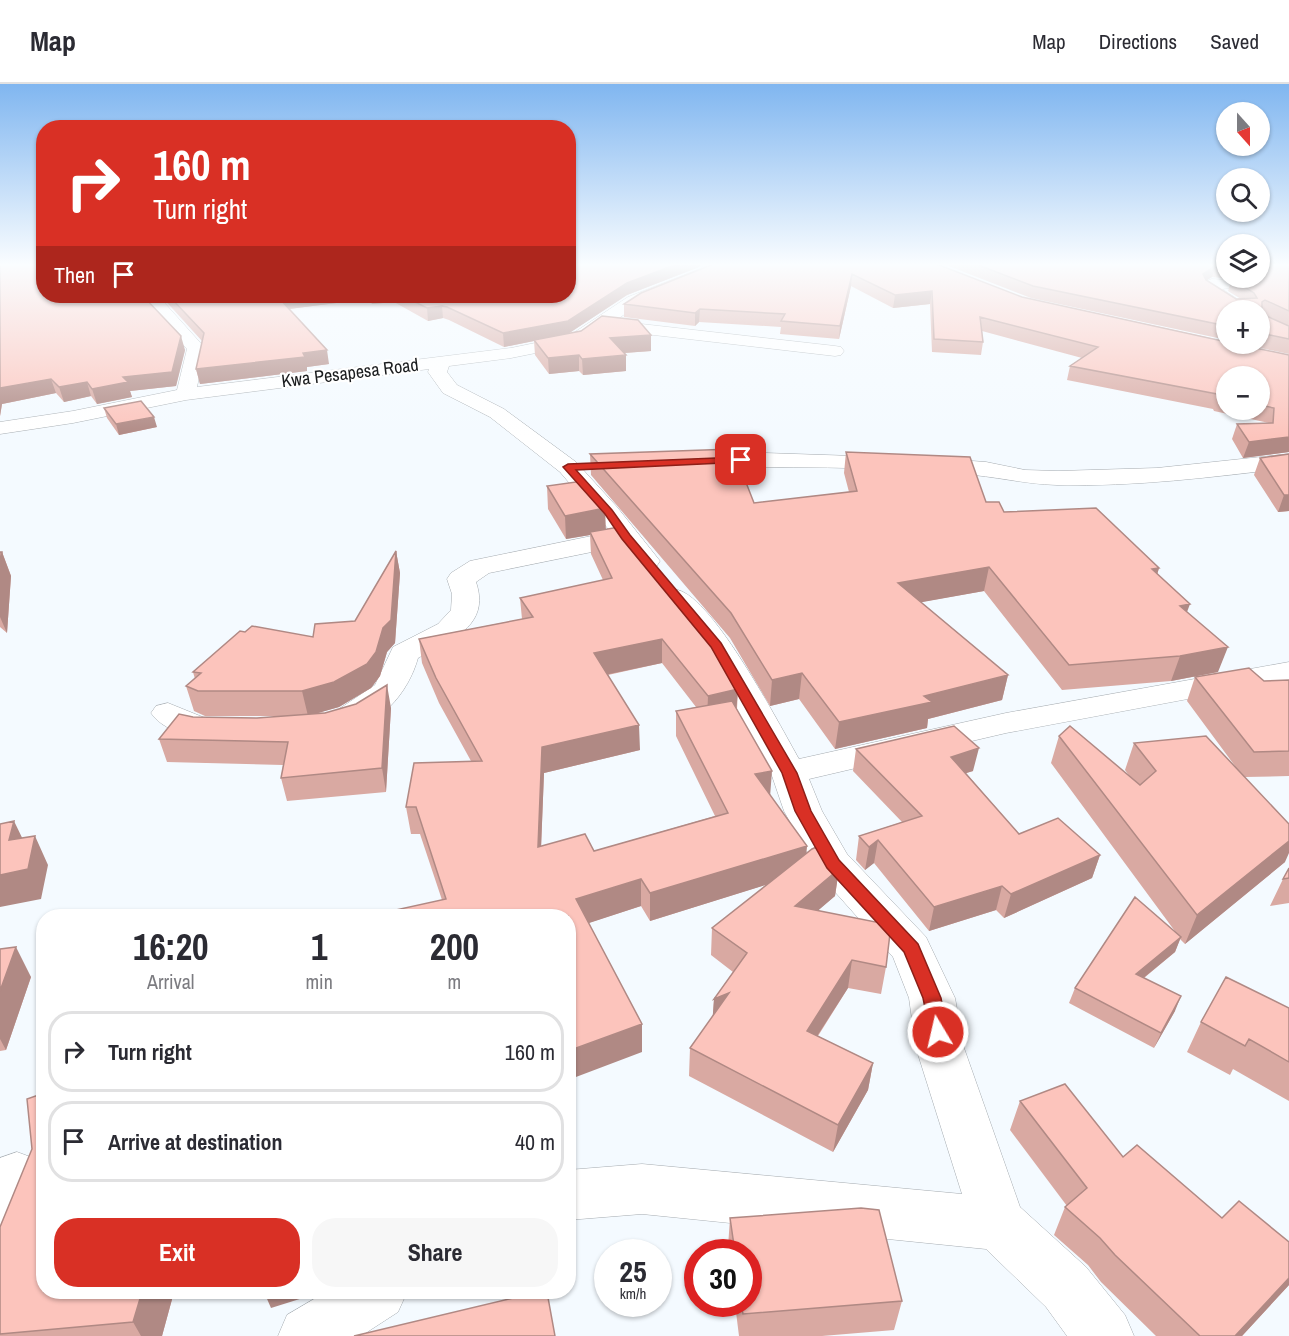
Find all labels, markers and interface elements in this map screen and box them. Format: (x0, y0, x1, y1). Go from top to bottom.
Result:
text: Map (30, 22, 76, 60)
text: Map (1032, 27, 1066, 56)
text: Directions (1099, 27, 1177, 56)
text: Saved (1210, 27, 1259, 56)
north arrow (1216, 102, 1270, 156)
map controls (1216, 102, 1270, 420)
text: 160 m (153, 137, 251, 193)
icon: right (54, 144, 132, 222)
button: search (1216, 168, 1270, 222)
text: Turn right (153, 191, 247, 227)
button: layers (1216, 234, 1270, 288)
icon: arrive (107, 258, 140, 291)
text: Then (54, 260, 95, 290)
button: + (1216, 300, 1270, 354)
street label: Kwa Pesapesa Road (280, 352, 420, 393)
button: − (1216, 366, 1270, 420)
pin (715, 434, 766, 485)
icon: arrive (724, 443, 757, 476)
text: 16:20 (133, 923, 208, 971)
text: 1 (311, 923, 327, 971)
text: 200 (430, 923, 479, 971)
text: Arrival (147, 968, 194, 995)
text: min (305, 968, 333, 995)
text: m (448, 968, 461, 995)
position arrow (906, 1000, 970, 1064)
icon: right (57, 1035, 90, 1068)
text: Turn right (108, 1037, 192, 1067)
text: 160 m (505, 1037, 555, 1067)
icon: arrive (57, 1125, 90, 1158)
text: Arrive at destination (108, 1127, 282, 1157)
text: 40 m (515, 1127, 555, 1157)
button: Exit (54, 1218, 300, 1287)
button: Share (312, 1218, 558, 1287)
speed limit sign: 30 (684, 1239, 762, 1317)
text: 25 (619, 1251, 647, 1291)
text: km/h (620, 1283, 646, 1304)

